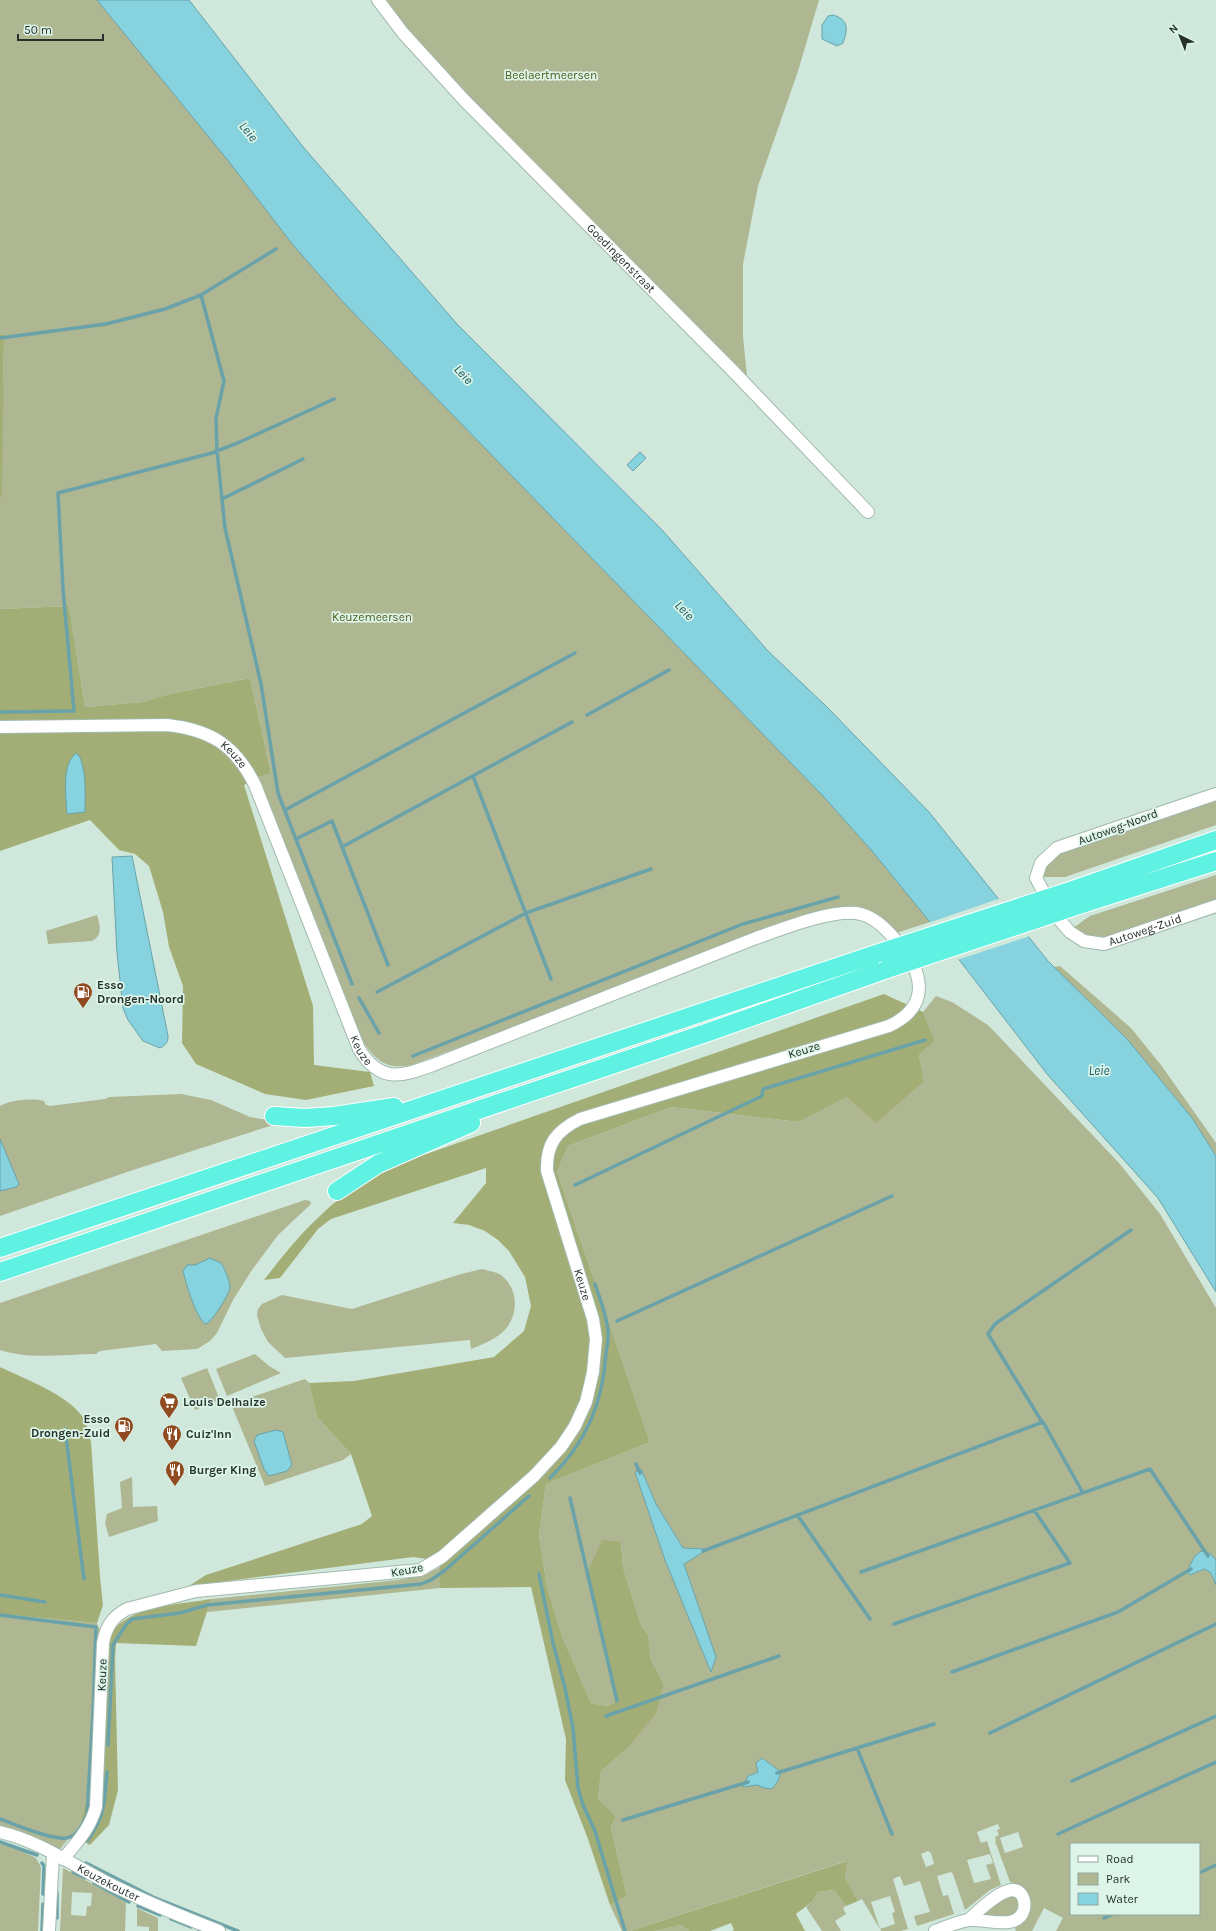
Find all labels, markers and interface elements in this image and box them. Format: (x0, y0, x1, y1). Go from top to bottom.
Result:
scale bar (18, 16, 103, 42)
north arrow (1160, 16, 1200, 56)
text: N (1166, 22, 1181, 36)
text: 50 m (24, 23, 52, 37)
park label: Beelaertmeersen (505, 68, 597, 82)
water label: Leie (236, 118, 261, 144)
street label: Goedingenstraat (584, 221, 659, 296)
water label: Leie (451, 362, 476, 387)
water label: Leie (672, 598, 697, 623)
park label: Keuzemeersen (332, 610, 412, 624)
street label: Keuze (218, 738, 250, 771)
street label: Autoweg-Noord (1076, 806, 1160, 848)
street label: Autoweg-Zuid (1107, 911, 1183, 949)
place label: Esso Drongen-Noord (97, 978, 184, 1006)
fuel station icon: Esso Drongen-Noord (72, 981, 94, 1009)
street label: Keuze (347, 1033, 375, 1068)
street label: Keuze (786, 1039, 822, 1061)
water label: Leie (1088, 1063, 1110, 1078)
street label: Keuze (571, 1267, 594, 1302)
supermarket icon: Louis Delhaize (158, 1391, 180, 1419)
place label: Louis Delhaize (183, 1395, 266, 1409)
place label: Esso Drongen-Zuid (31, 1412, 110, 1440)
fuel station icon: Esso Drongen-Zuid (113, 1415, 135, 1443)
restaurant icon: Cuiz'Inn (161, 1423, 183, 1451)
place label: Cuiz'Inn (186, 1427, 232, 1441)
restaurant icon: Burger King (164, 1459, 186, 1487)
place label: Burger King (189, 1463, 256, 1477)
street label: Keuze (390, 1560, 424, 1580)
street label: Keuze (94, 1658, 110, 1692)
legend (1070, 1843, 1200, 1915)
text: Road (1106, 1852, 1134, 1866)
street label: Keuzekouter (75, 1861, 142, 1904)
text: Park (1106, 1872, 1131, 1886)
text: Water (1106, 1892, 1139, 1906)

